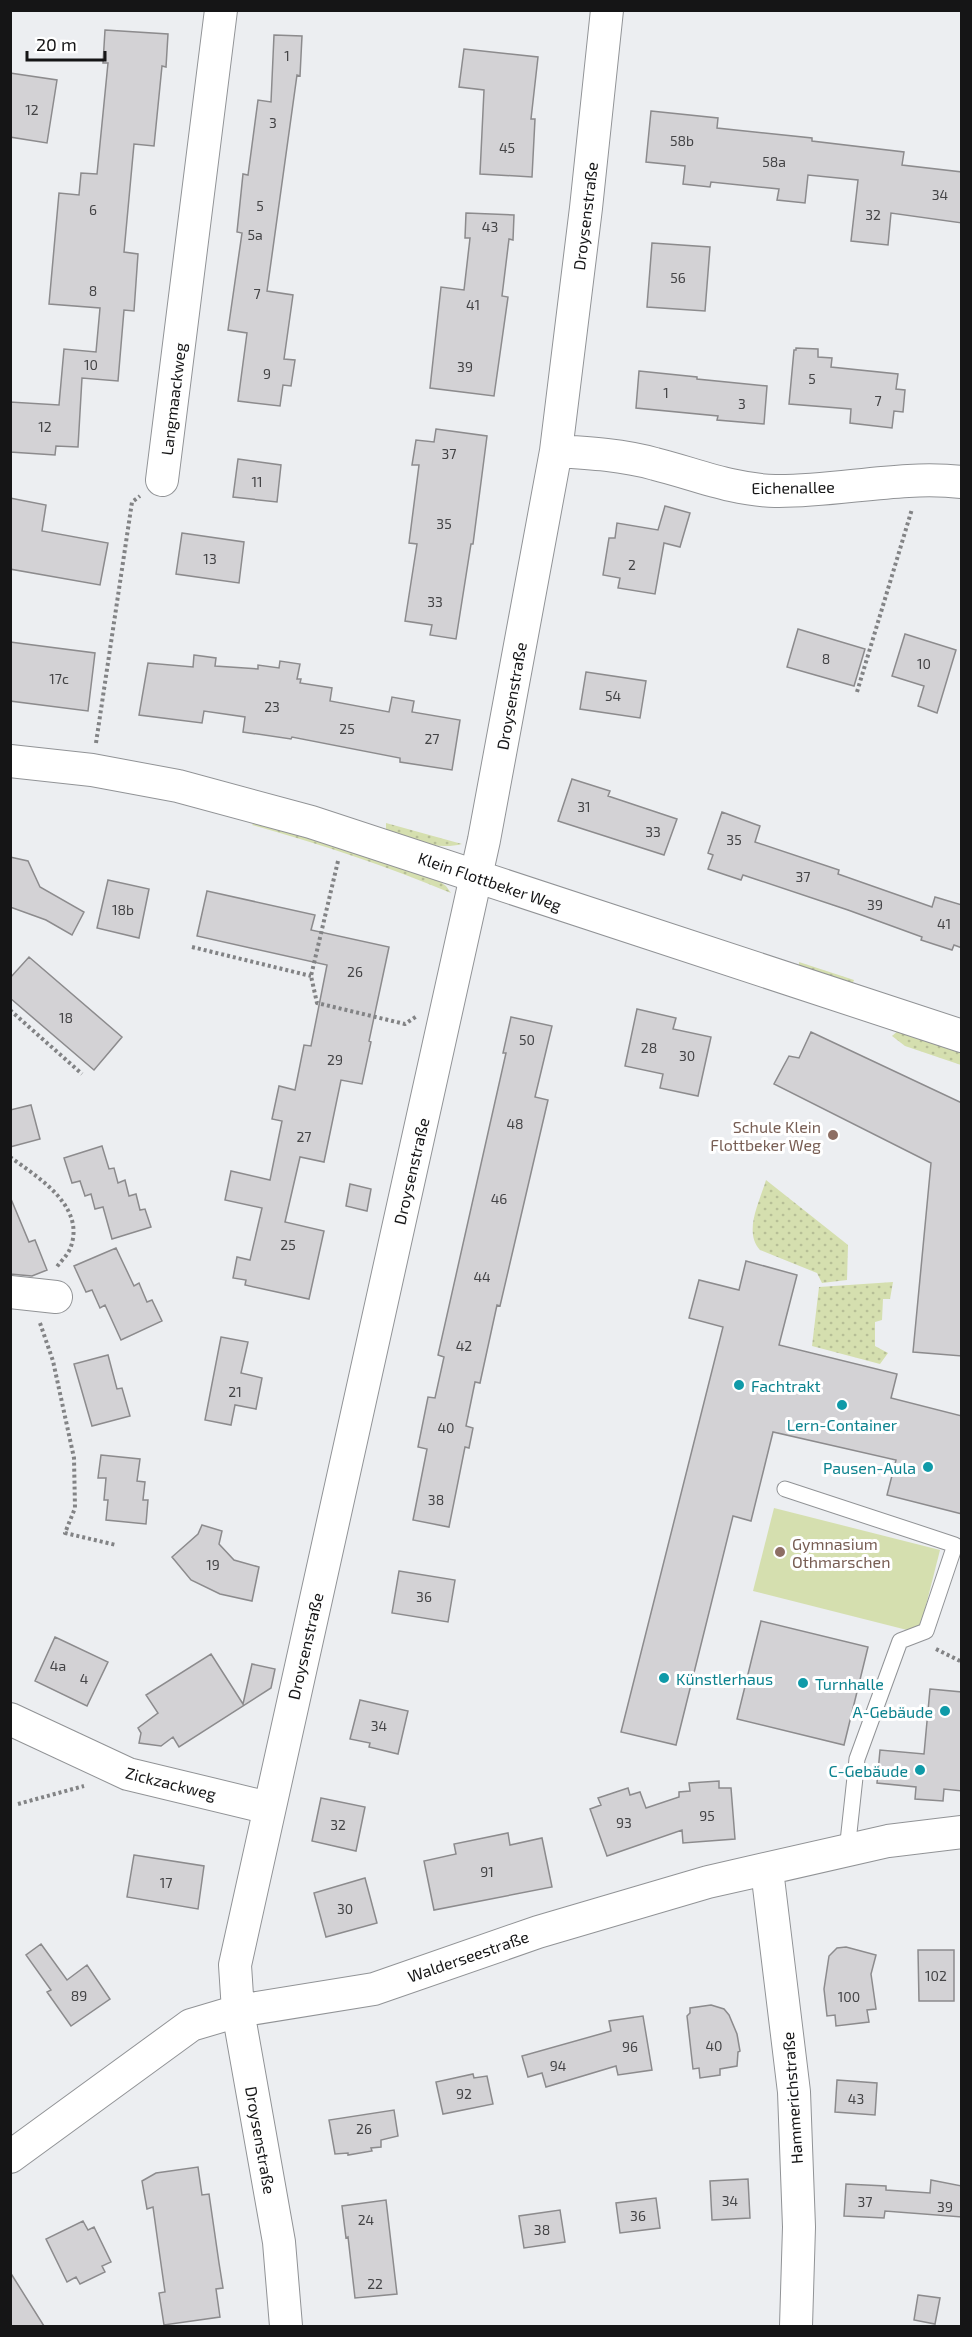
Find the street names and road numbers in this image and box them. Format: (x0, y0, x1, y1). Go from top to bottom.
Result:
street label: Droysenstraße (569, 161, 601, 271)
street label: Langmaackweg (157, 341, 189, 456)
street label: Eichenallee (751, 477, 835, 497)
street label: Droysenstraße (492, 641, 530, 751)
street label: Klein Flottbeker Weg (416, 848, 564, 914)
street label: Droysenstraße (389, 1116, 433, 1226)
street label: Droysenstraße (283, 1591, 327, 1701)
street label: Zickzackweg (124, 1763, 218, 1803)
street label: Walderseestraße (405, 1926, 531, 1986)
street label: Hammerichstraße (778, 2031, 806, 2165)
street label: Droysenstraße (242, 2085, 280, 2195)

